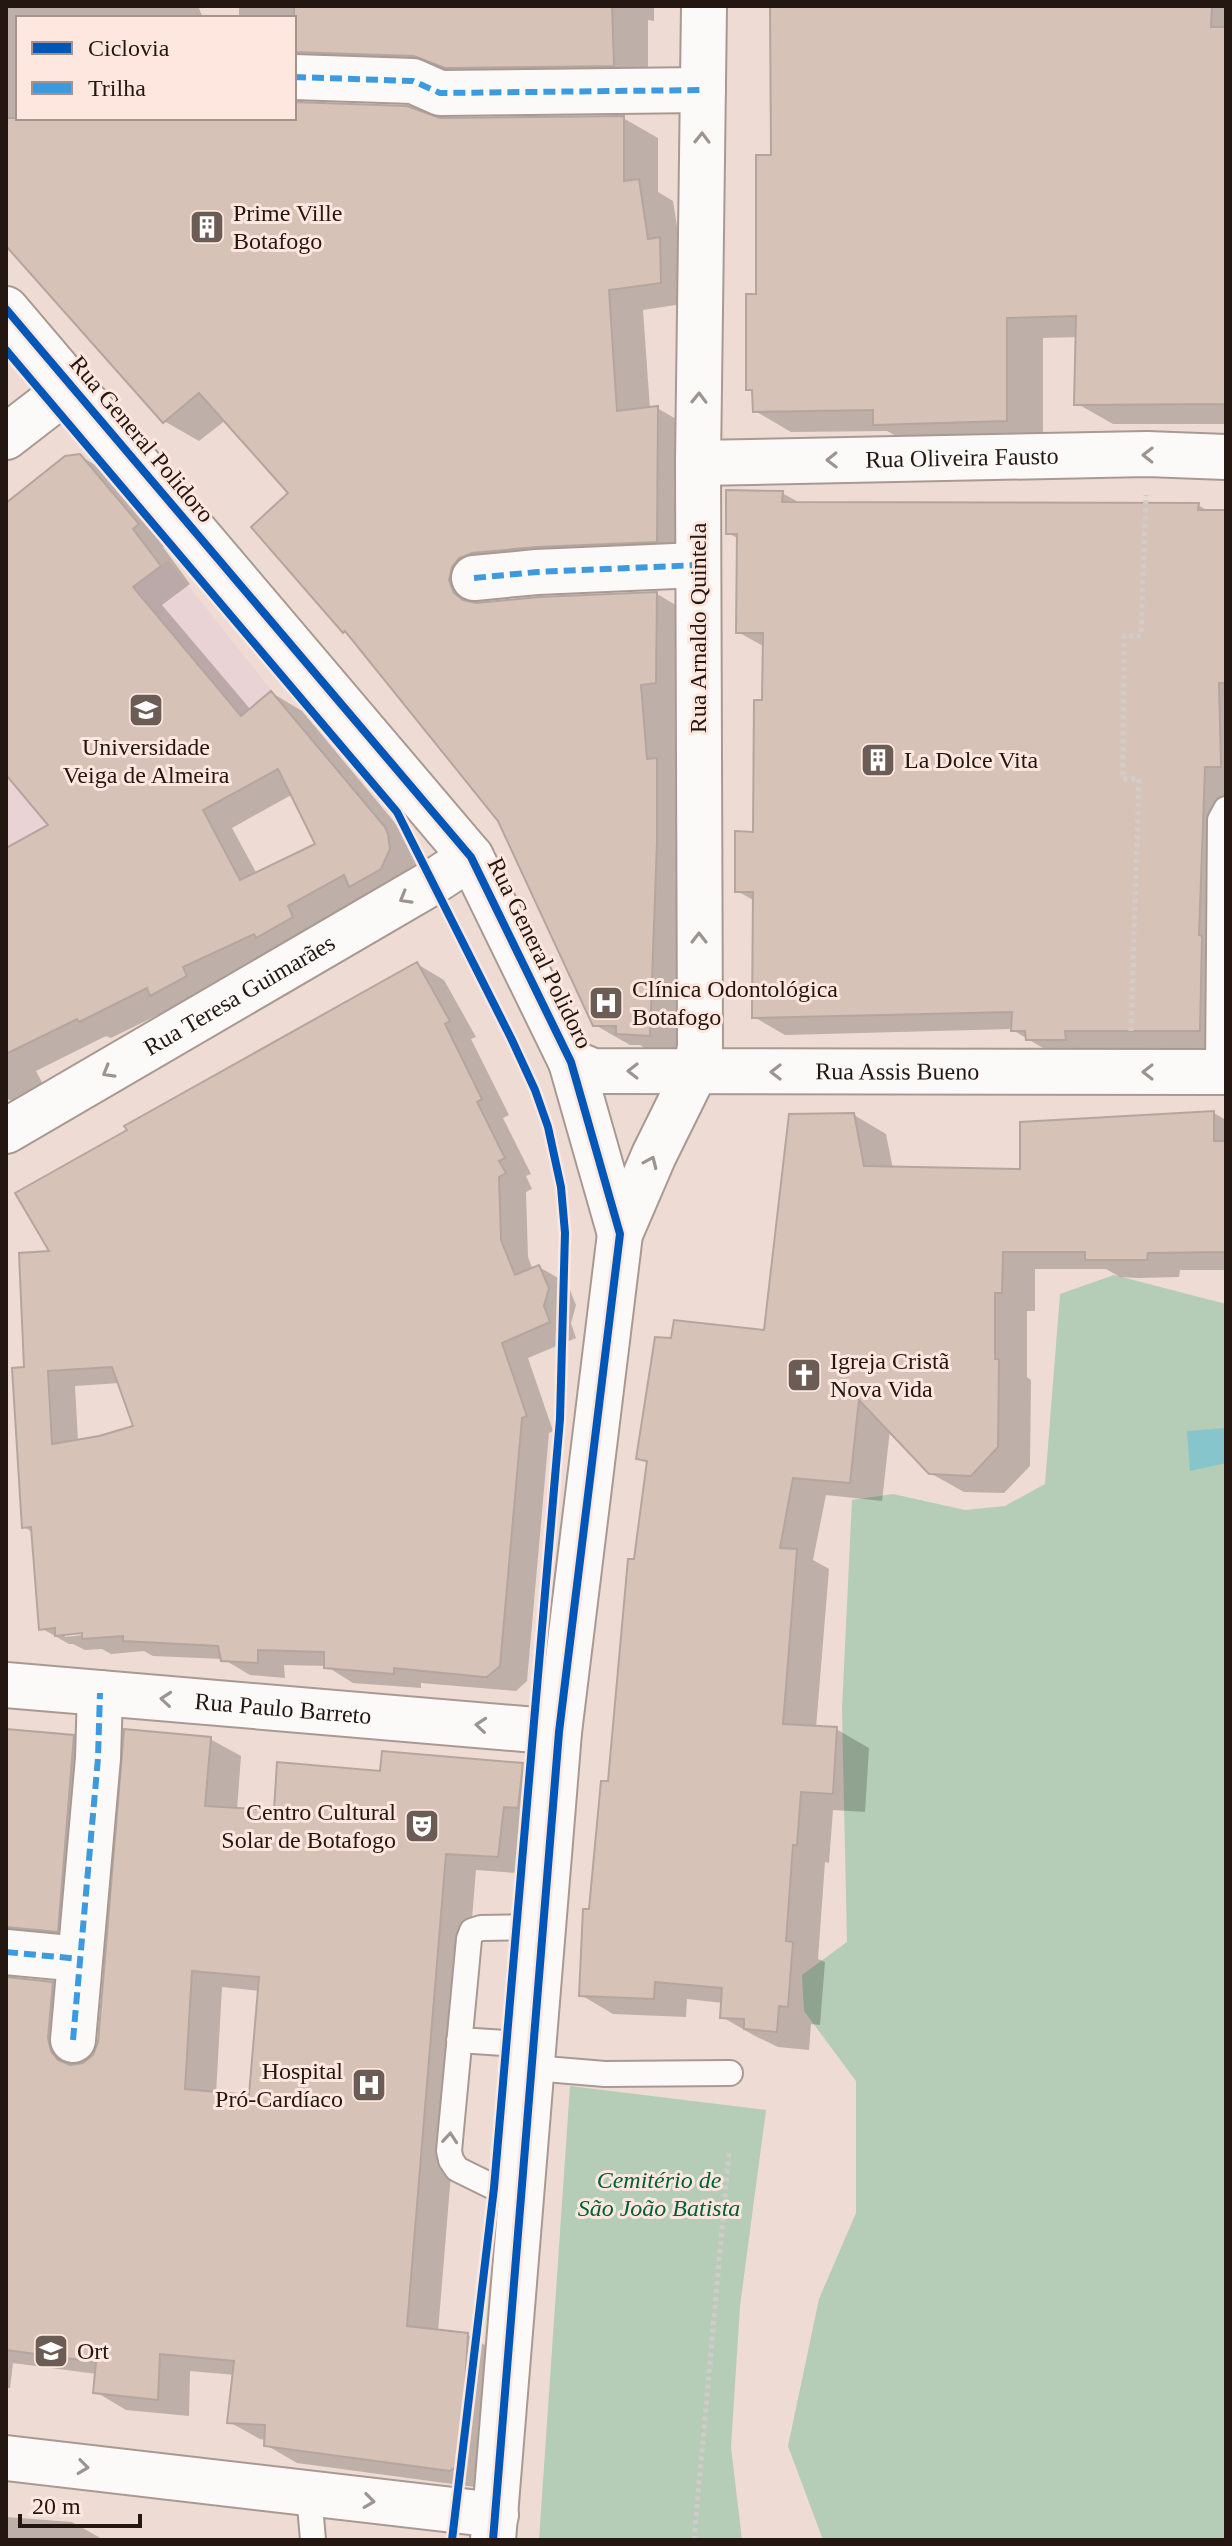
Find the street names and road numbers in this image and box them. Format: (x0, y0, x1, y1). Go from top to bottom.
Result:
street label: Rua General Polidoro (65, 350, 219, 528)
street label: Rua Oliveira Fausto (865, 443, 1059, 473)
street label: Rua Arnaldo Quintela (685, 522, 711, 733)
street label: Rua General Polidoro (482, 853, 598, 1053)
street label: Rua Teresa Guimarães (139, 929, 339, 1061)
street label: Rua Assis Bueno (815, 1058, 979, 1085)
street label: Rua Paulo Barreto (194, 1688, 372, 1729)

